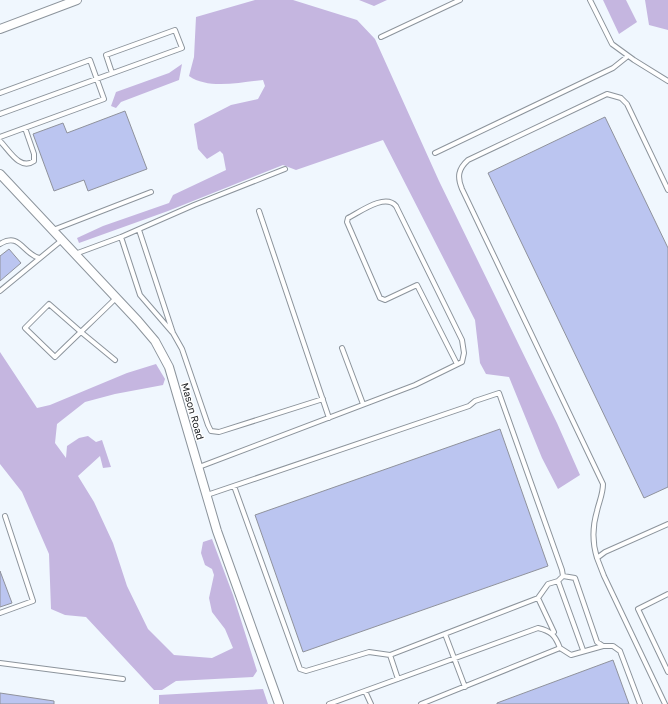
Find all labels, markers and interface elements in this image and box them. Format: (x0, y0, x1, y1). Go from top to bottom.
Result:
street label: Mason Road (179, 381, 207, 441)

